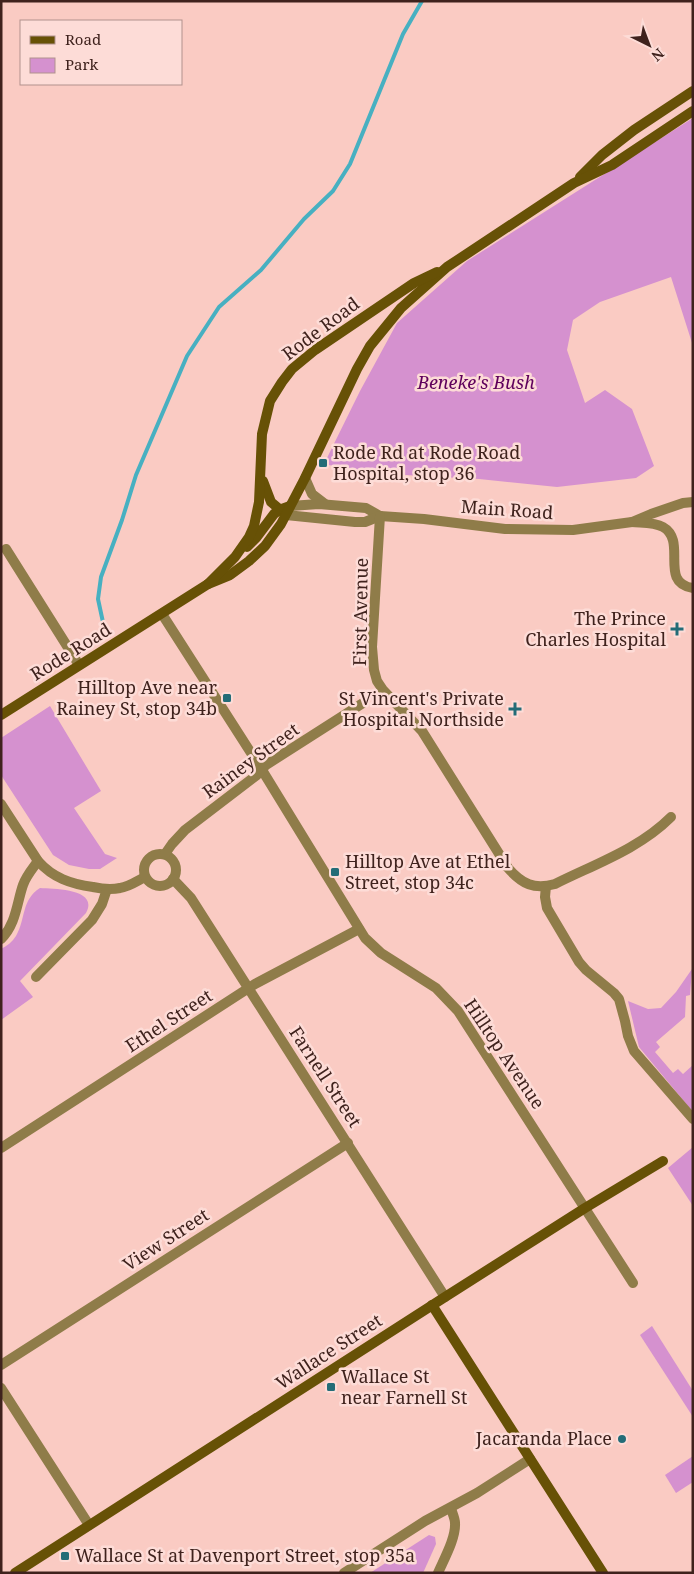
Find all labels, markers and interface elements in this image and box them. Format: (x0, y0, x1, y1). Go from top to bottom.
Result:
legend (20, 20, 182, 85)
north arrow (624, 20, 674, 70)
text: Road (65, 29, 101, 49)
text: N (648, 44, 668, 66)
text: Park (65, 54, 99, 74)
street label: Rode Road (277, 291, 364, 365)
park label: Beneke's Bush (416, 370, 535, 394)
place label: Rode Rd at Rode Road Hospital, stop 36 (333, 440, 520, 485)
marker: Rode Rd at Rode Road Hospital, stop 36 (317, 457, 329, 469)
street label: Main Road (460, 494, 554, 524)
street label: First Avenue (347, 558, 373, 666)
place label: The Prince Charles Hospital (525, 606, 666, 651)
street label: Rode Road (26, 617, 115, 685)
marker: The Prince Charles Hospital (670, 622, 684, 636)
place label: Hilltop Ave near Rainey St, stop 34b (56, 675, 218, 720)
place label: St Vincent's Private Hospital Northside (339, 686, 504, 731)
marker: Hilltop Ave near Rainey St, stop 34b (221, 692, 233, 704)
marker: St Vincent's Private Hospital Northside (508, 702, 522, 716)
street label: Rainey Street (197, 717, 304, 803)
place label: Hilltop Ave at Ethel Street, stop 34c (345, 849, 511, 894)
marker: Hilltop Ave at Ethel Street, stop 34c (329, 866, 341, 878)
street label: Ethel Street (120, 983, 217, 1057)
street label: Hilltop Avenue (459, 994, 551, 1113)
street label: Farnell Street (284, 1021, 367, 1132)
street label: View Street (118, 1202, 213, 1276)
street label: Wallace Street (271, 1308, 386, 1395)
place label: Wallace St near Farnell St (341, 1364, 467, 1409)
marker: Wallace St near Farnell St (325, 1381, 337, 1393)
place label: Jacaranda Place (475, 1426, 612, 1450)
marker: Jacaranda Place (616, 1433, 628, 1445)
place label: Wallace St at Davenport Street, stop 35a (75, 1543, 415, 1567)
marker: Wallace St at Davenport Street, stop 35a (59, 1550, 71, 1562)

